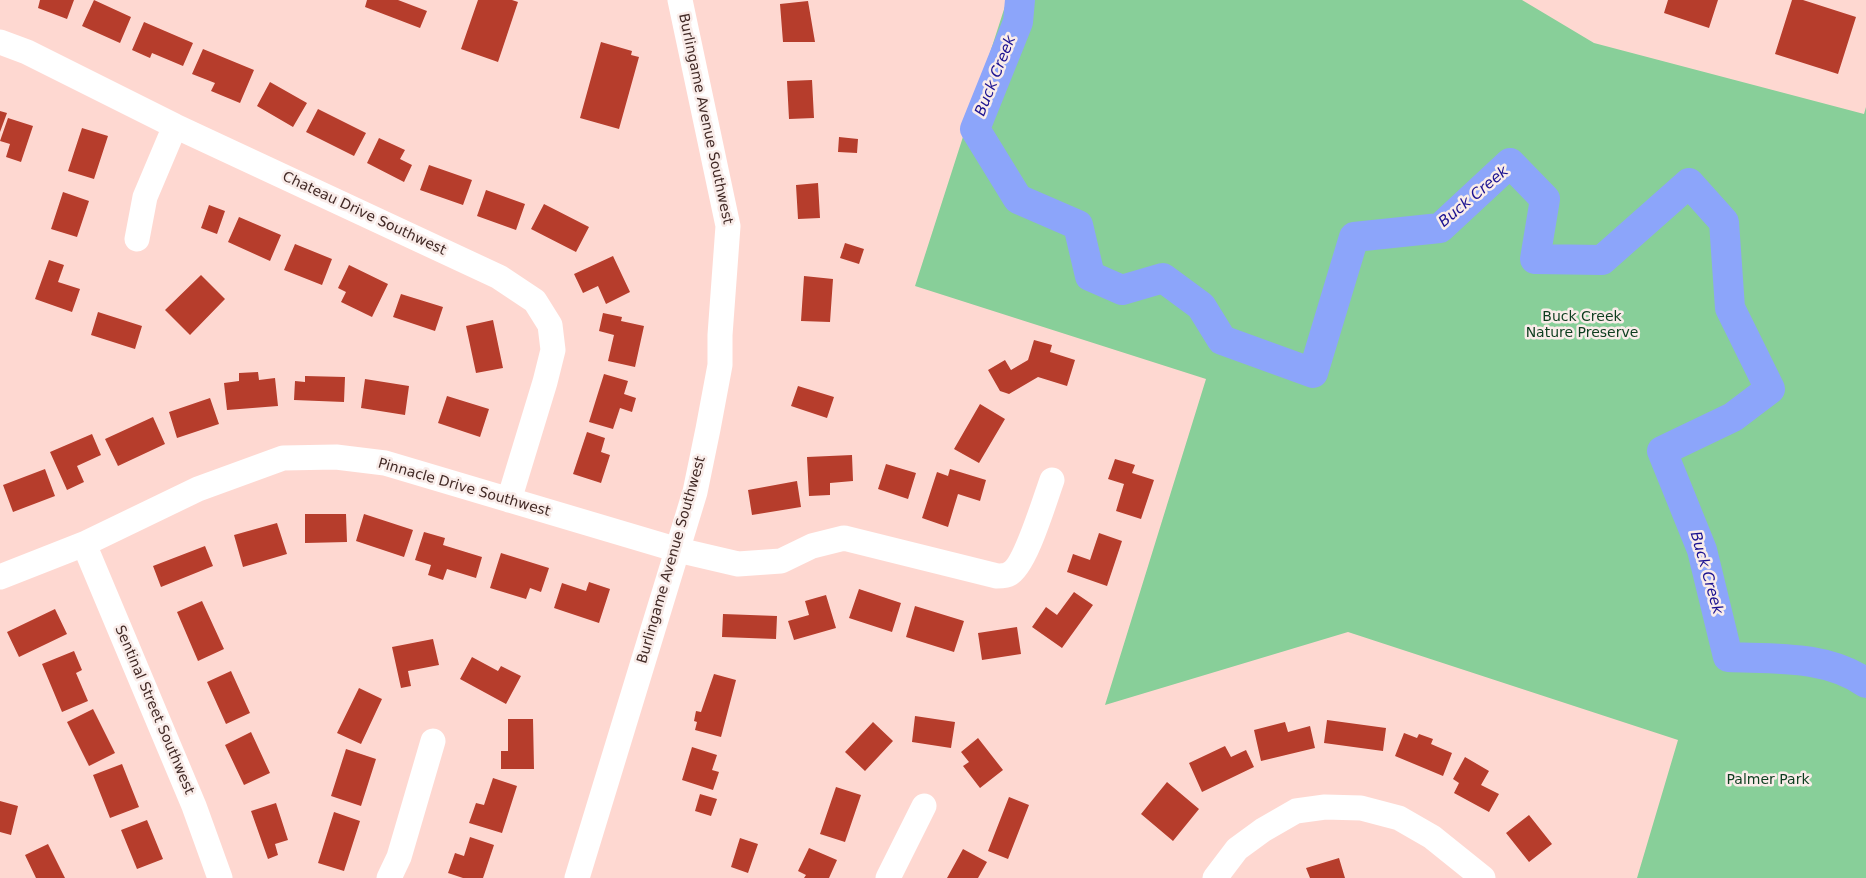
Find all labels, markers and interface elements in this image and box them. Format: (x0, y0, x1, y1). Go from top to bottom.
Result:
street label: Burlingame Avenue Southwest (674, 12, 736, 226)
water label: Buck Creek (972, 33, 1020, 119)
water label: Buck Creek (1436, 163, 1512, 231)
street label: Chateau Drive Southwest (280, 169, 448, 259)
park label: Buck Creek Nature Preserve (1526, 309, 1638, 342)
street label: Burlingame Avenue Southwest (634, 454, 710, 666)
street label: Pinnacle Drive Southwest (376, 455, 552, 521)
water label: Buck Creek (1686, 530, 1726, 616)
street label: Sentinal Street Southwest (111, 623, 197, 797)
park label: Palmer Park (1727, 772, 1809, 788)

